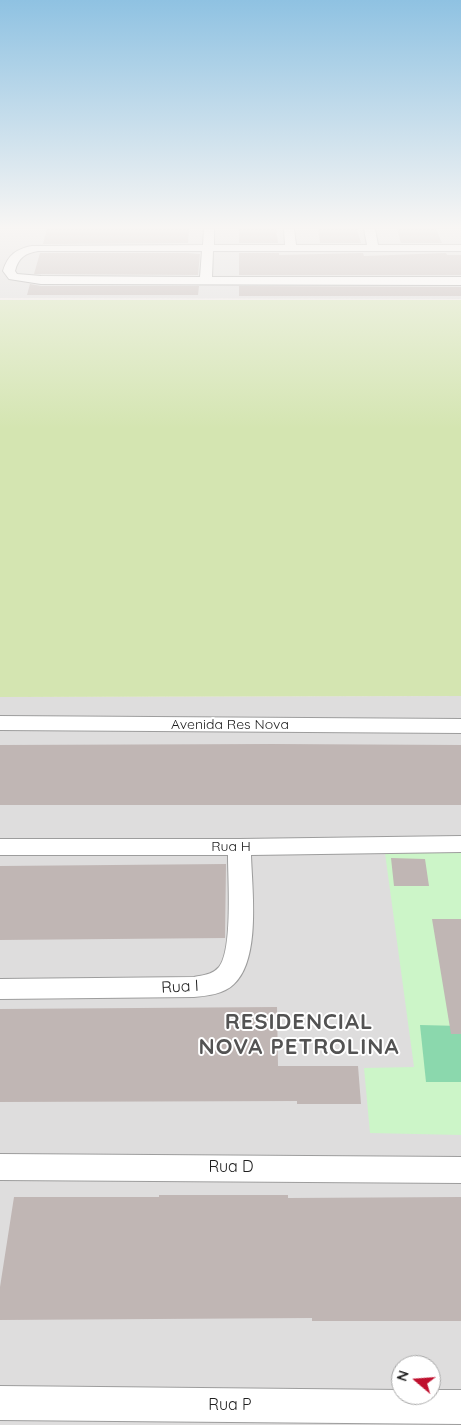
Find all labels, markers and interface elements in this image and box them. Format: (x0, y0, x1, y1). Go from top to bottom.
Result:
street label: Avenida Res Nova (171, 717, 289, 733)
street label: Rua H (211, 839, 251, 855)
street label: Rua I (161, 976, 199, 998)
district label: RESIDENCIAL NOVA PETROLINA (197, 1009, 401, 1060)
street label: Rua D (208, 1157, 254, 1177)
north arrow (391, 1355, 441, 1405)
text: N (393, 1368, 413, 1383)
street label: Rua P (208, 1395, 252, 1415)

